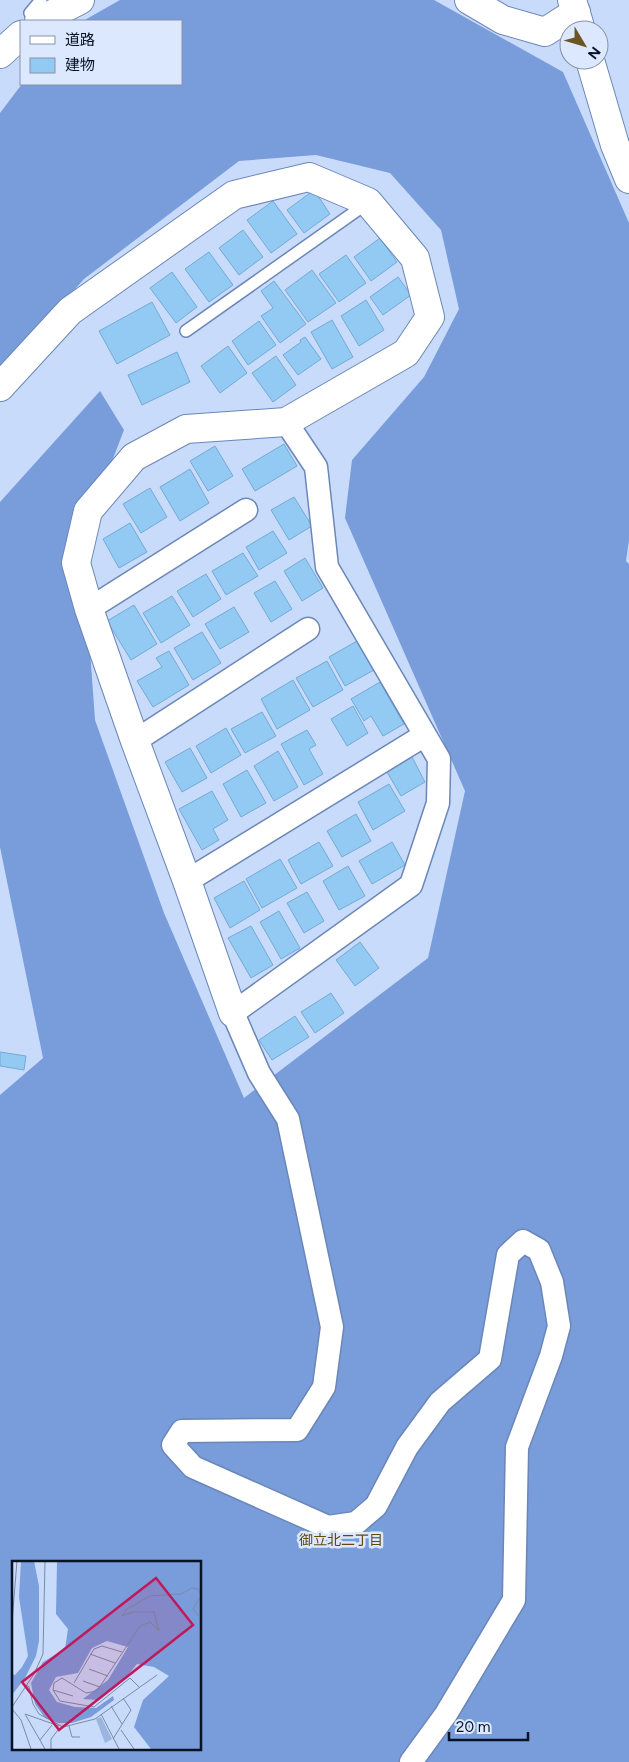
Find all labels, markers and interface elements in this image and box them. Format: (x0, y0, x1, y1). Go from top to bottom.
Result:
legend (20, 20, 182, 85)
north arrow (559, 20, 609, 70)
text: 道路 (65, 31, 95, 49)
text: N (584, 43, 604, 62)
text: 建物 (65, 56, 95, 74)
district label: 御立北二丁目 (299, 1532, 383, 1549)
inset map (12, 1561, 201, 1750)
scale bar (449, 1710, 528, 1742)
text: 20 m (456, 1718, 490, 1736)

